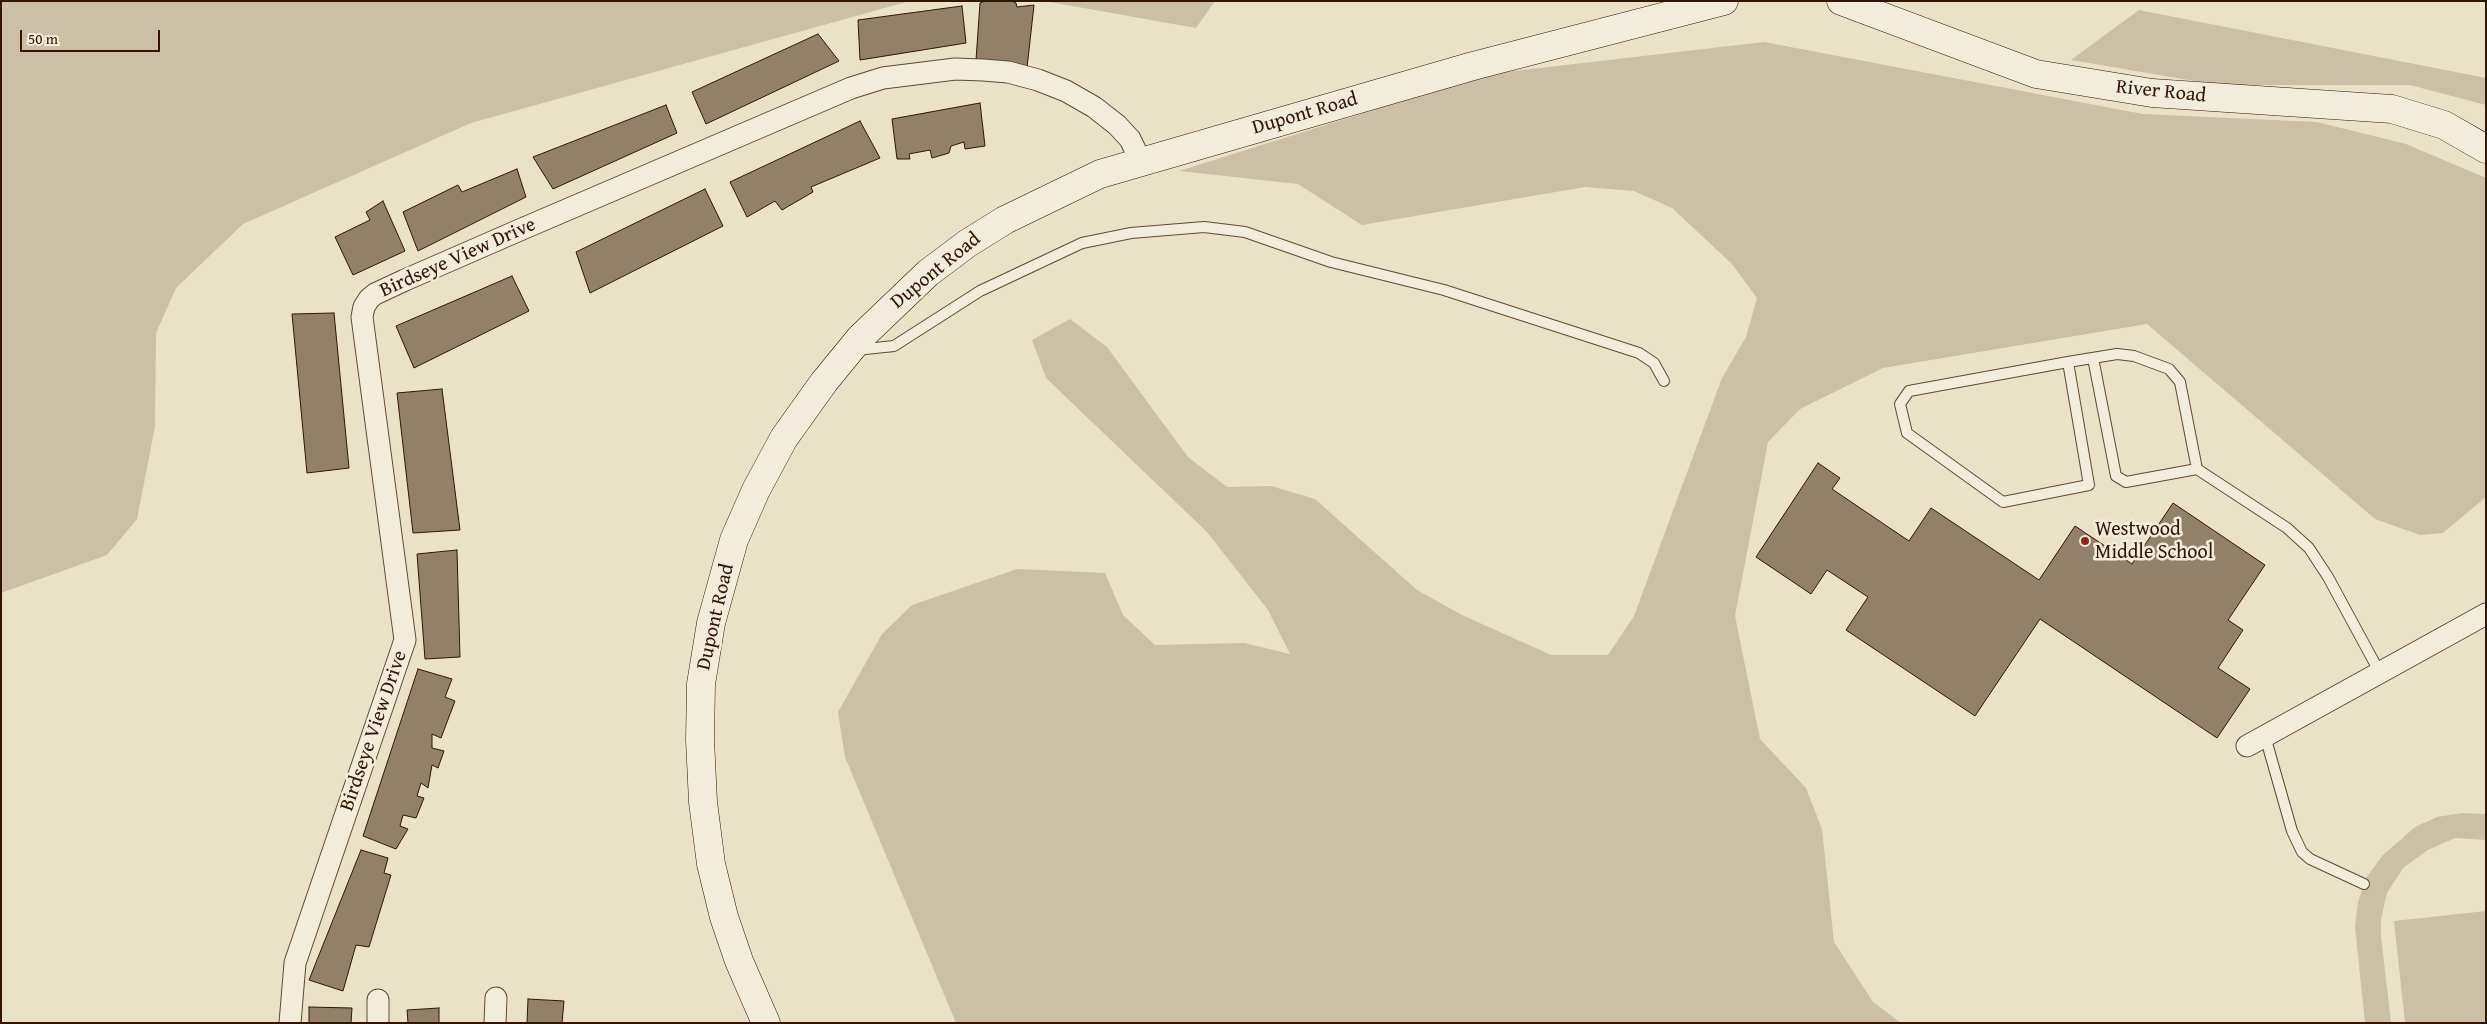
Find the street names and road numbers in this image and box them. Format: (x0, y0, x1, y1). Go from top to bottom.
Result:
street label: River Road (2115, 75, 2207, 109)
street label: Dupont Road (1250, 88, 1360, 140)
street label: Birdseye View Drive (376, 213, 540, 303)
street label: Dupont Road (886, 228, 986, 314)
street label: Dupont Road (692, 561, 740, 673)
street label: Birdseye View Drive (335, 648, 413, 814)

